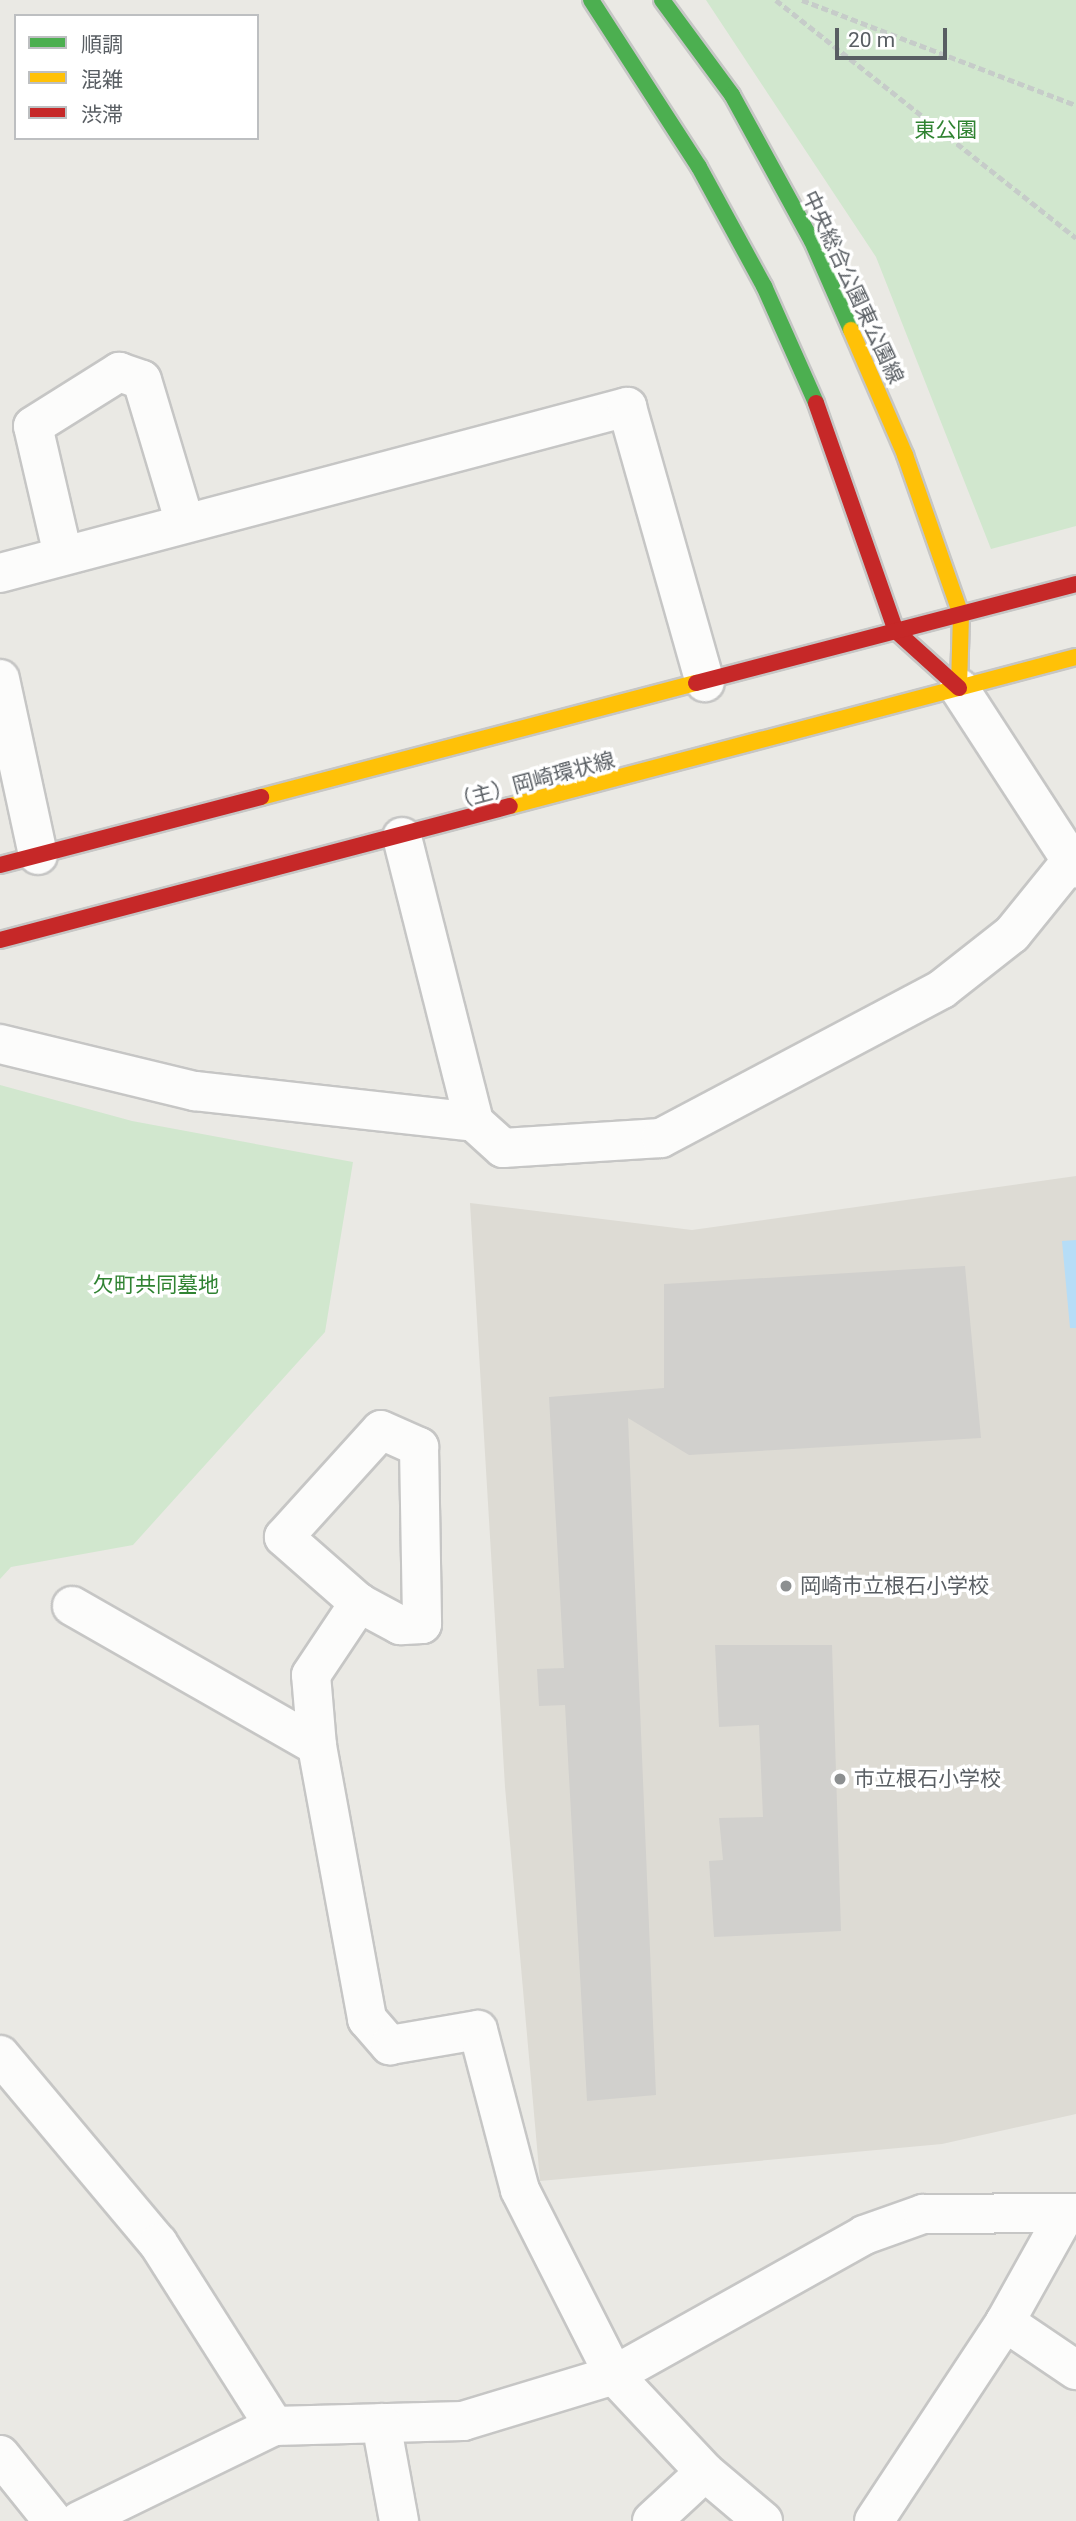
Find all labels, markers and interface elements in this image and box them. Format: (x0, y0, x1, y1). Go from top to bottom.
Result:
legend (14, 14, 259, 140)
scale bar (838, 14, 950, 58)
text: 20 m (848, 28, 895, 52)
text: 順調 (81, 33, 123, 57)
text: 混雑 (81, 68, 123, 92)
text: 渋滞 (81, 103, 123, 127)
park label: 東公園 (915, 117, 977, 143)
street label: 中央総合公園東公園線 (797, 187, 909, 387)
street label: （主）岡崎環状線 (449, 747, 617, 815)
park label: 欠町共同墓地 (93, 1272, 219, 1298)
place label: 岡崎市立根石小学校 (800, 1573, 989, 1599)
marker: 岡崎市立根石小学校 (778, 1578, 794, 1594)
place label: 市立根石小学校 (854, 1766, 1001, 1792)
marker: 市立根石小学校 (832, 1771, 848, 1787)

